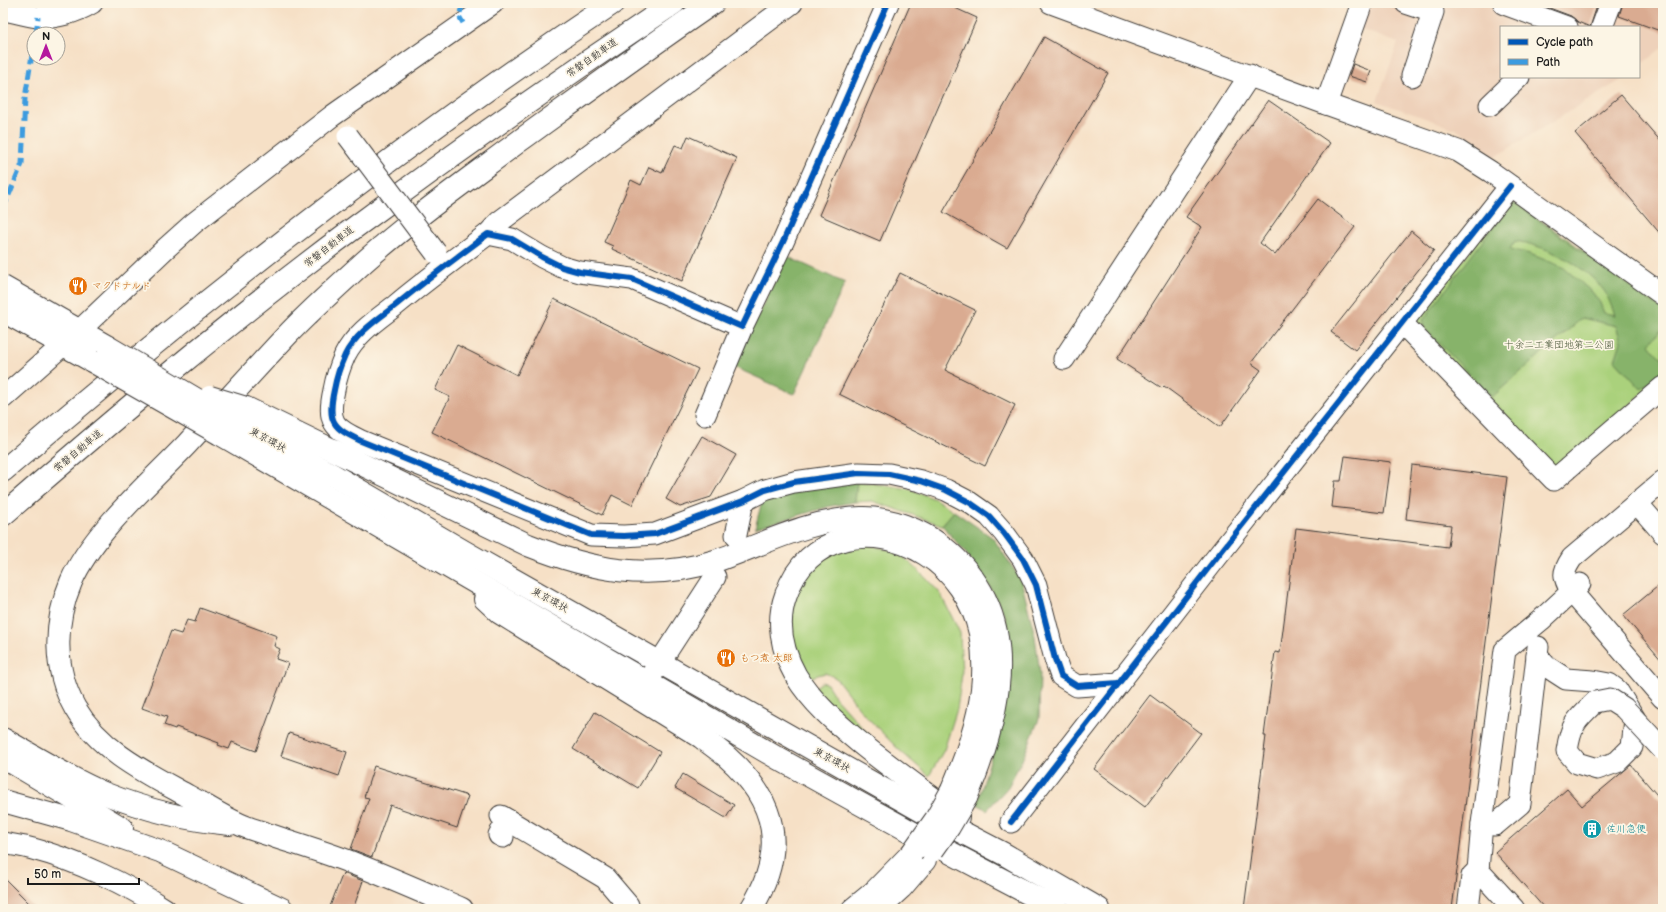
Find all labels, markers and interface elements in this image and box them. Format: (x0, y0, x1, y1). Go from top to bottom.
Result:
north arrow (26, 26, 66, 66)
legend (1500, 26, 1640, 78)
text: N (42, 30, 50, 43)
text: Cycle path (1536, 35, 1593, 50)
street label: 常磐自動車道 (564, 36, 620, 80)
text: Path (1536, 55, 1561, 70)
street label: 常磐自動車道 (302, 224, 356, 270)
restaurant icon: マクドナルド (67, 275, 89, 297)
place label: マクドナルド (92, 280, 151, 292)
park label: 十余二工業団地第二公園 (1504, 339, 1614, 351)
street label: 東京環状 (248, 425, 288, 455)
street label: 常磐自動車道 (51, 427, 105, 475)
street label: 東京環状 (530, 585, 570, 615)
restaurant icon: もつ煮 太郎 (715, 647, 737, 669)
place label: もつ煮 太郎 (740, 652, 793, 664)
street label: 東京環状 (812, 745, 852, 775)
building icon: 佐川急便 (1581, 818, 1603, 840)
place label: 佐川急便 (1606, 823, 1647, 835)
scale bar (28, 860, 139, 886)
text: 50 m (34, 867, 61, 882)

